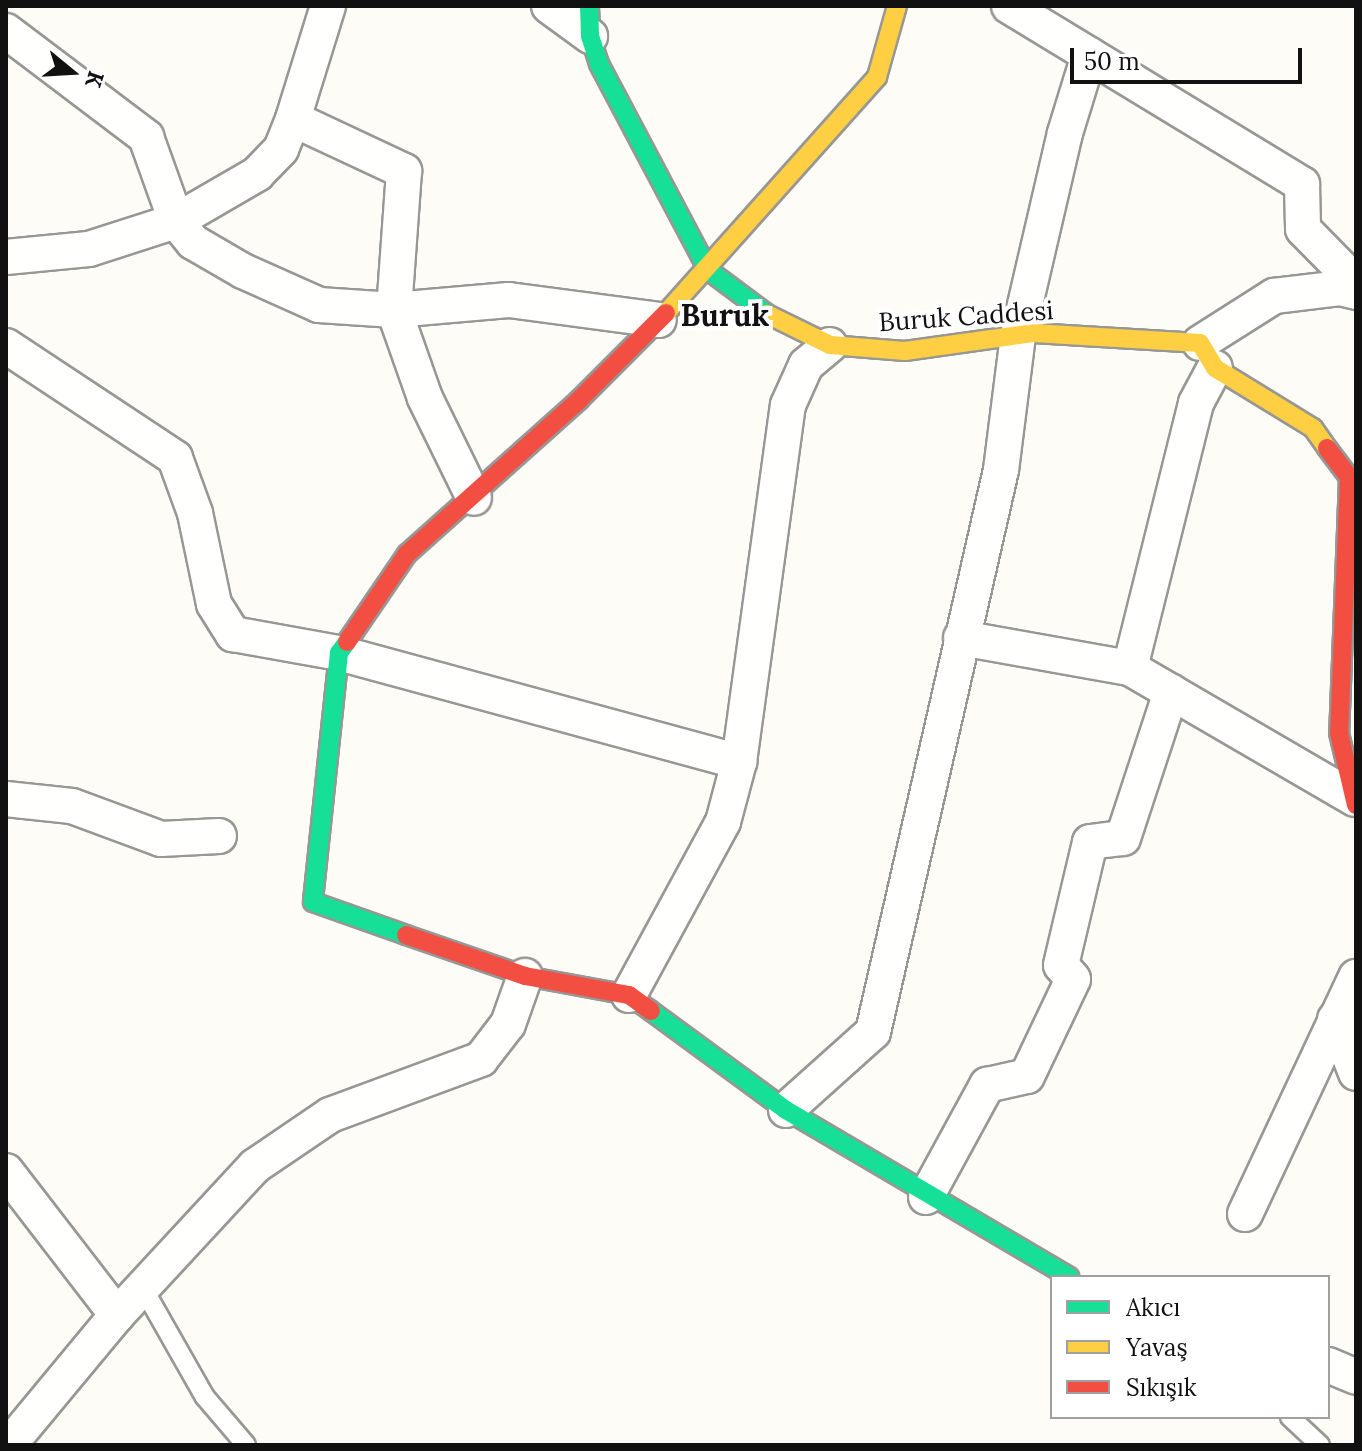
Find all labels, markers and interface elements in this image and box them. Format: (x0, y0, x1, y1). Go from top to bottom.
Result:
north arrow (32, 32, 112, 112)
scale bar (1074, 32, 1306, 82)
text: 50 m (1084, 46, 1140, 77)
text: K (79, 68, 111, 91)
street label: Buruk Caddesi (878, 294, 1054, 338)
district label: Buruk (681, 297, 769, 333)
legend (1050, 1275, 1330, 1419)
text: Akıcı (1126, 1292, 1180, 1323)
text: Yavaş (1126, 1332, 1188, 1363)
text: Sıkışık (1126, 1372, 1197, 1403)

